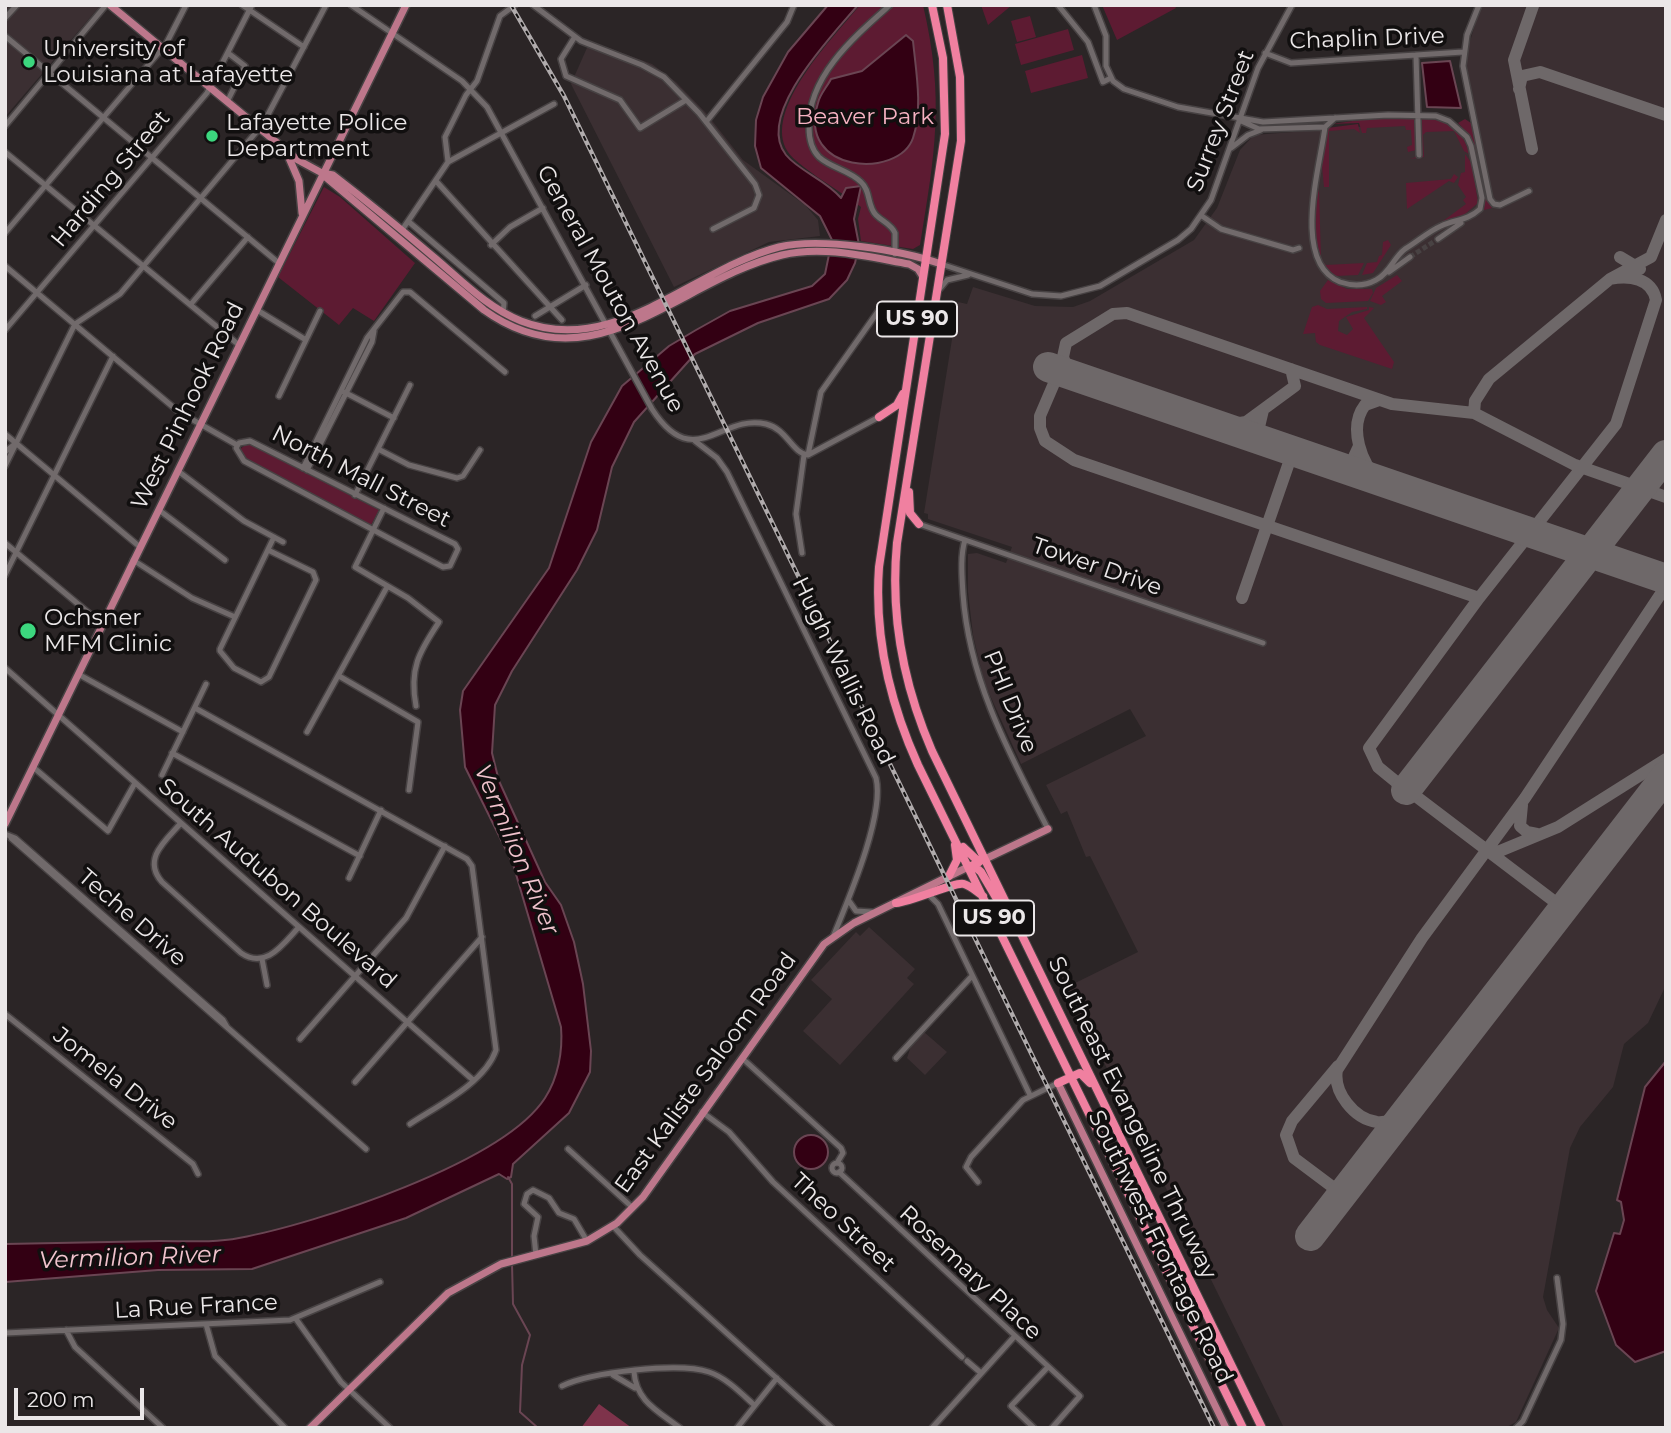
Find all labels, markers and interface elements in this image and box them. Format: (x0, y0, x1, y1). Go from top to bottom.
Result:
street label: Chaplin Drive (1289, 23, 1445, 55)
place label: University of Louisiana at Lafayette (43, 35, 293, 89)
street label: Surrey Street (1181, 46, 1261, 196)
marker: University of Louisiana at Lafayette (21, 54, 37, 70)
park label: Beaver Park (796, 103, 934, 131)
street label: Harding Street (46, 105, 176, 253)
place label: Lafayette Police Department (226, 109, 407, 163)
marker: Lafayette Police Department (204, 128, 220, 144)
street label: General Mouton Avenue (530, 160, 690, 418)
street label: West Pinhook Road (126, 298, 250, 514)
road number: US 90 (877, 302, 957, 336)
street label: North Mall Street (267, 420, 455, 534)
street label: Tower Drive (1029, 532, 1165, 602)
street label: Hugh Wallis Road (786, 573, 900, 769)
place label: Ochsner MFM Clinic (44, 604, 172, 658)
marker: Ochsner MFM Clinic (18, 621, 38, 641)
street label: PHI Drive (977, 647, 1043, 757)
water label: Vermilion River (467, 760, 565, 940)
street label: South Audubon Boulevard (152, 773, 402, 995)
street label: Teche Drive (72, 864, 192, 972)
road number: US 90 (954, 900, 1034, 936)
street label: East Kaliste Saloom Road (609, 947, 803, 1199)
street label: Southeast Evangeline Thruway (1042, 952, 1222, 1284)
street label: Jomela Drive (47, 1022, 183, 1136)
street label: Southwest Frontage Road (1082, 1106, 1238, 1388)
street label: Theo Street (785, 1168, 901, 1278)
street label: Rosemary Place (893, 1200, 1047, 1346)
water label: Vermilion River (38, 1240, 222, 1276)
street label: La Rue France (114, 1289, 278, 1325)
scale bar (18, 1374, 147, 1418)
text: 200 m (27, 1387, 94, 1412)

